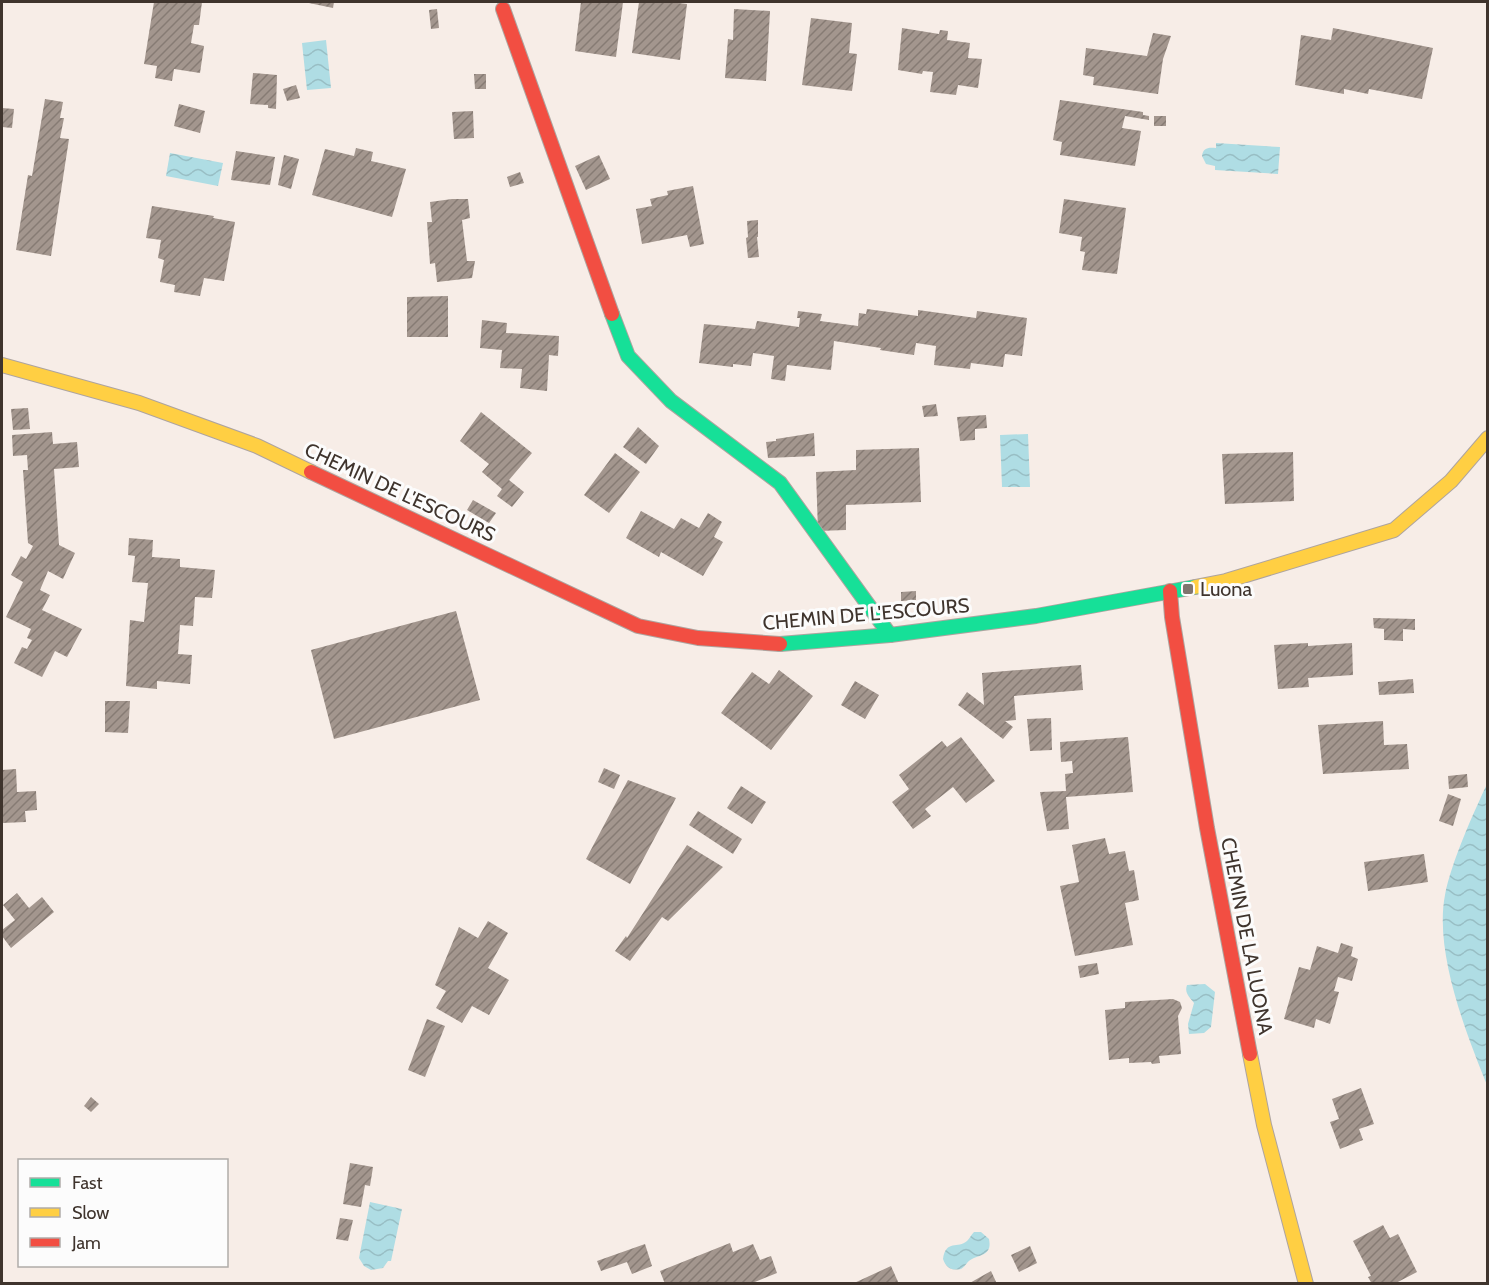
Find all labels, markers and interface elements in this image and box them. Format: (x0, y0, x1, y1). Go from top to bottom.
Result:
street label: CHEMIN DE L'ESCOURS (301, 437, 499, 547)
place label: Luona (1200, 577, 1253, 601)
marker: Luona (1181, 582, 1195, 596)
street label: CHEMIN DE L'ESCOURS (762, 593, 971, 635)
street label: CHEMIN DE LA LUONA (1216, 835, 1278, 1037)
legend (18, 1159, 228, 1267)
text: Fast (72, 1172, 103, 1194)
text: Slow (72, 1202, 109, 1224)
text: Jam (71, 1232, 101, 1254)

